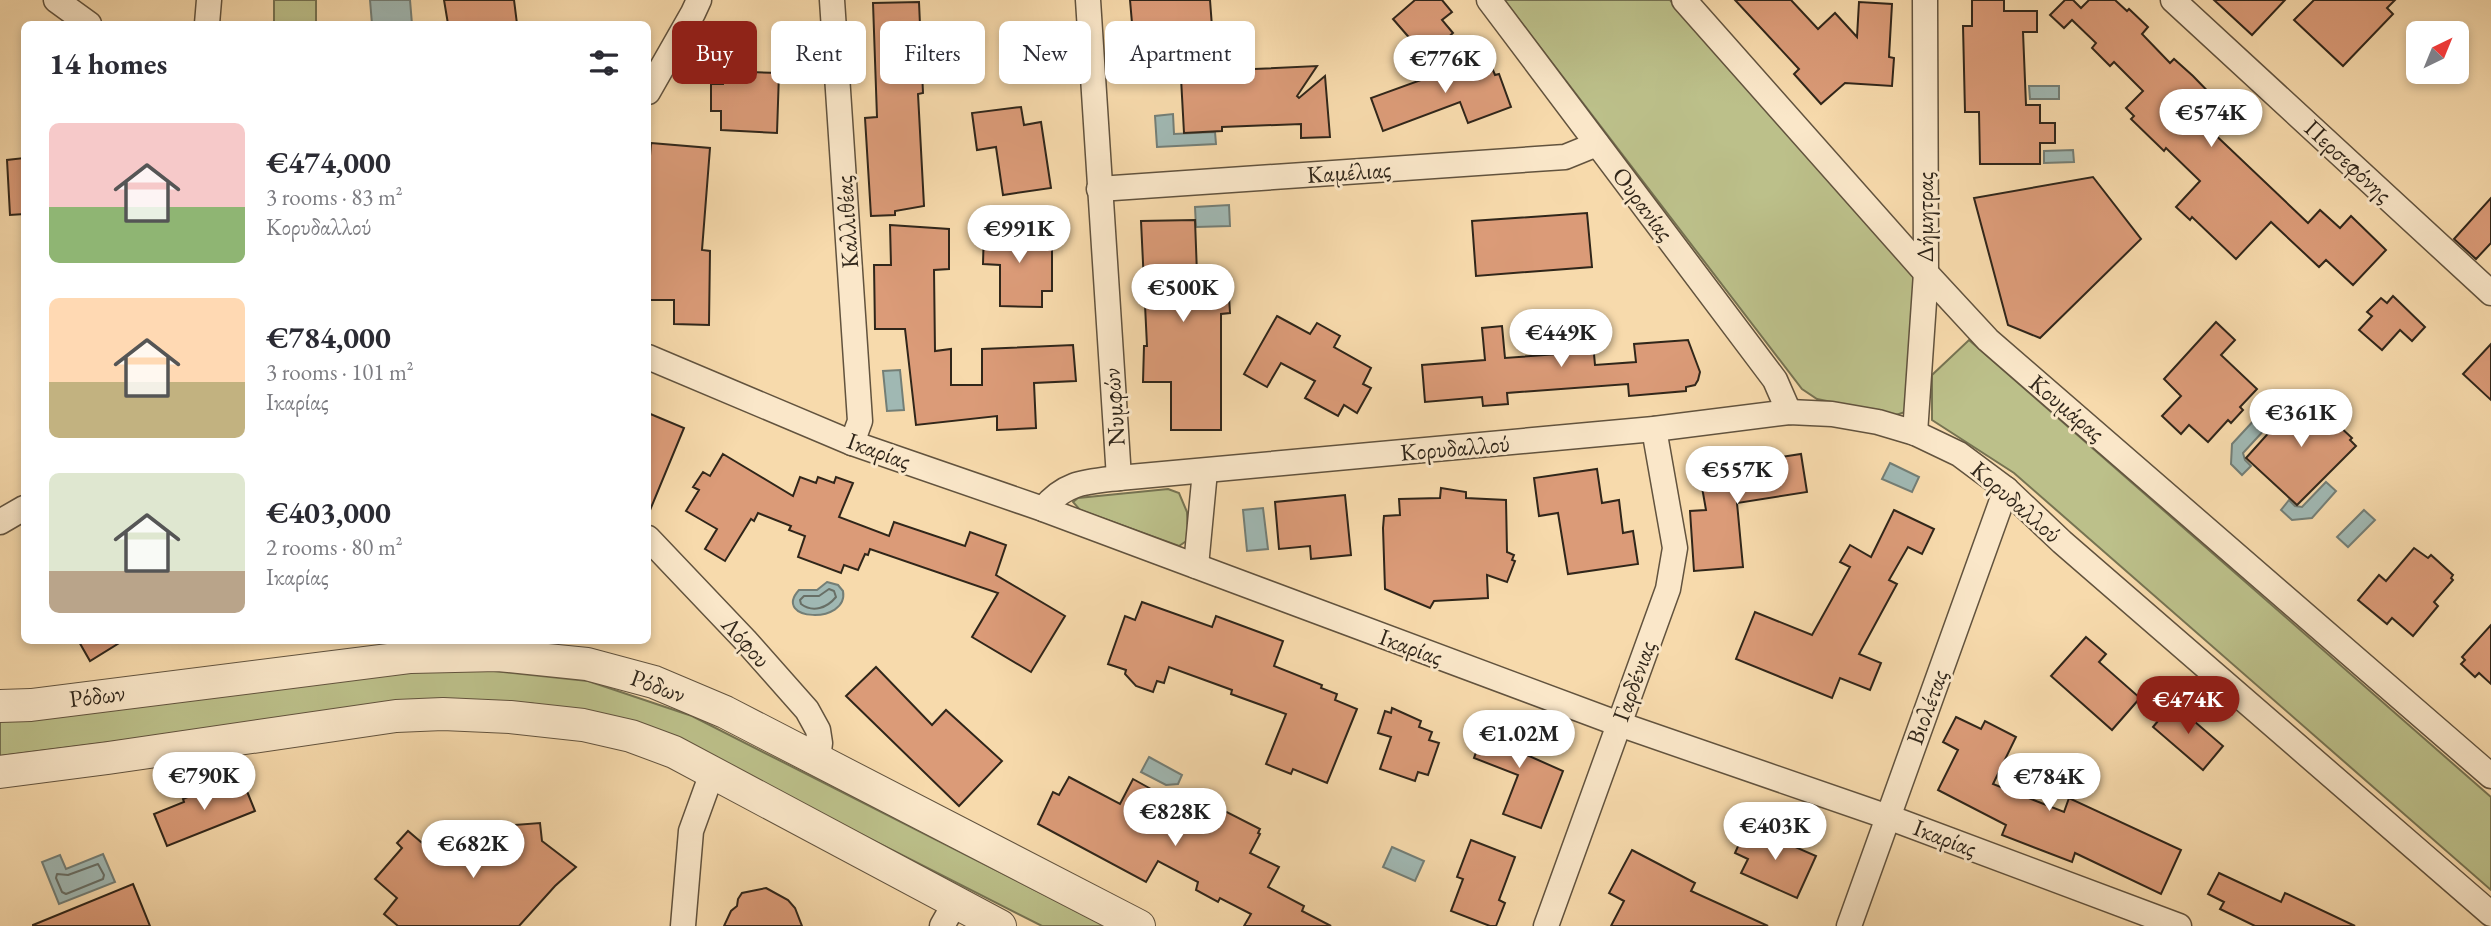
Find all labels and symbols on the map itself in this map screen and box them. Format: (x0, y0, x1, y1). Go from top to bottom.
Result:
north arrow (2406, 21, 2469, 84)
pin: €776K (1396, 36, 1494, 95)
pin: €574K (2162, 90, 2260, 149)
street label: Περσεφόνης (2298, 112, 2399, 209)
street label: Καμέλιας (1306, 153, 1392, 190)
street label: Ουρανίας (1606, 161, 1681, 247)
street label: Δήμητρας (1909, 172, 1940, 262)
street label: Καλλιθέας (828, 175, 865, 269)
pin: €991K (970, 205, 1068, 265)
pin: €500K (1134, 264, 1232, 324)
pin: €449K (1512, 310, 1610, 369)
street label: Νυμφών (1095, 367, 1132, 447)
street label: Κουμάρας (2023, 367, 2112, 448)
pin: €361K (2252, 390, 2350, 449)
street label: Ικαρίας (843, 425, 915, 476)
street label: Κορυδαλλού (1399, 427, 1511, 468)
pin: €557K (1688, 447, 1786, 506)
street label: Κορυδαλλού (1965, 454, 2068, 549)
street label: Λόφου (714, 609, 778, 674)
street label: Ικαρίας (1375, 621, 1447, 672)
street label: Γαρδένιας (1605, 636, 1662, 725)
street label: Ρόδων (627, 661, 690, 710)
street label: Βιολέτας (1899, 665, 1954, 749)
pin: €474K (2139, 676, 2237, 736)
street label: Ρόδων (67, 677, 127, 714)
pin: €1.02M (1462, 710, 1576, 770)
pin: €790K (155, 752, 253, 812)
pin: €784K (2000, 754, 2098, 813)
pin: €828K (1126, 788, 1224, 848)
pin: €403K (1726, 802, 1824, 862)
street label: Ικαρίας (1909, 811, 1981, 864)
pin: €682K (424, 820, 522, 880)

